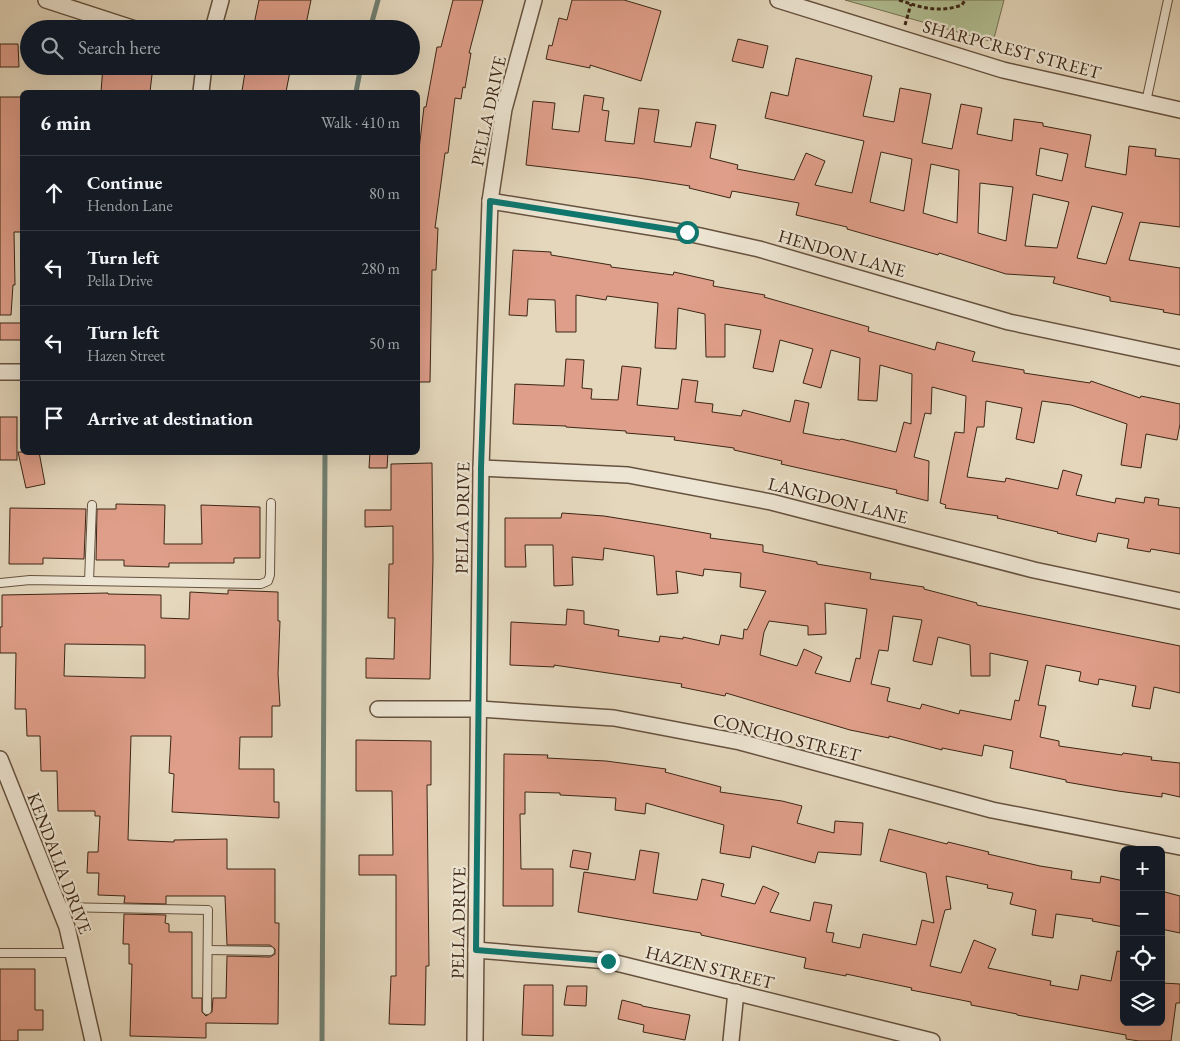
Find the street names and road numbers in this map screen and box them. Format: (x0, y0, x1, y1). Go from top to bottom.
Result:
street label: SHARPCREST STREET (920, 14, 1105, 84)
street label: PELLA DRIVE (465, 54, 511, 168)
street label: HENDON LANE (776, 224, 908, 282)
street label: PELLA DRIVE (450, 462, 474, 574)
street label: LANGDON LANE (766, 472, 910, 528)
street label: CONCHO STREET (711, 708, 864, 767)
street label: KENDALIA DRIVE (22, 789, 98, 937)
street label: PELLA DRIVE (446, 867, 470, 979)
street label: HAZEN STREET (643, 940, 778, 994)

